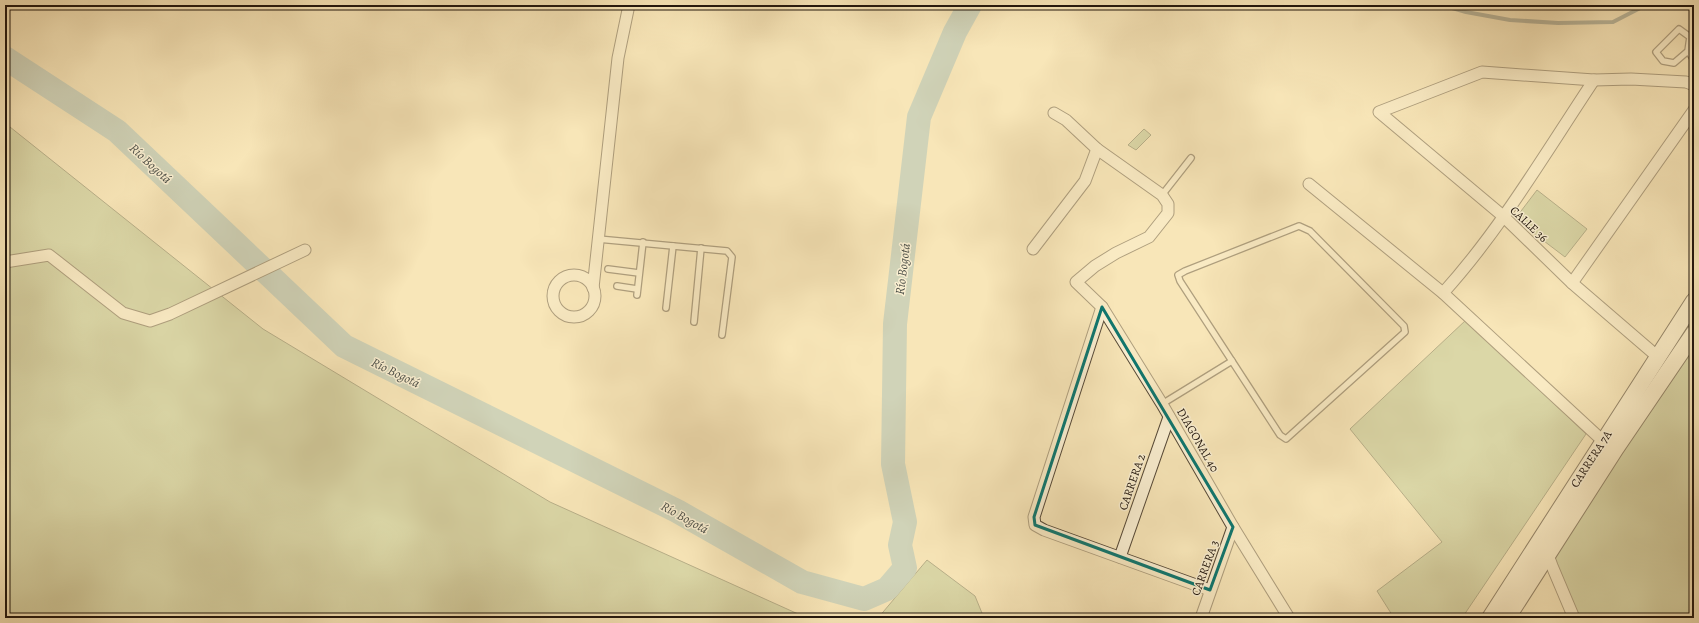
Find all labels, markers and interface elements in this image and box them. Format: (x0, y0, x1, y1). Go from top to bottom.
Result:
water label: Río Bogotá (126, 140, 175, 187)
street label: CALLE 36 (1507, 202, 1552, 246)
water label: Río Bogotá (891, 242, 914, 296)
water label: Río Bogotá (369, 353, 423, 391)
street label: DIAGONAL 40 (1173, 405, 1223, 475)
street label: CARRERA 7A (1567, 427, 1616, 491)
street label: CARRERA 2 (1115, 451, 1149, 512)
water label: Río Bogotá (658, 497, 712, 537)
street label: CARRERA 3 (1188, 538, 1222, 598)

